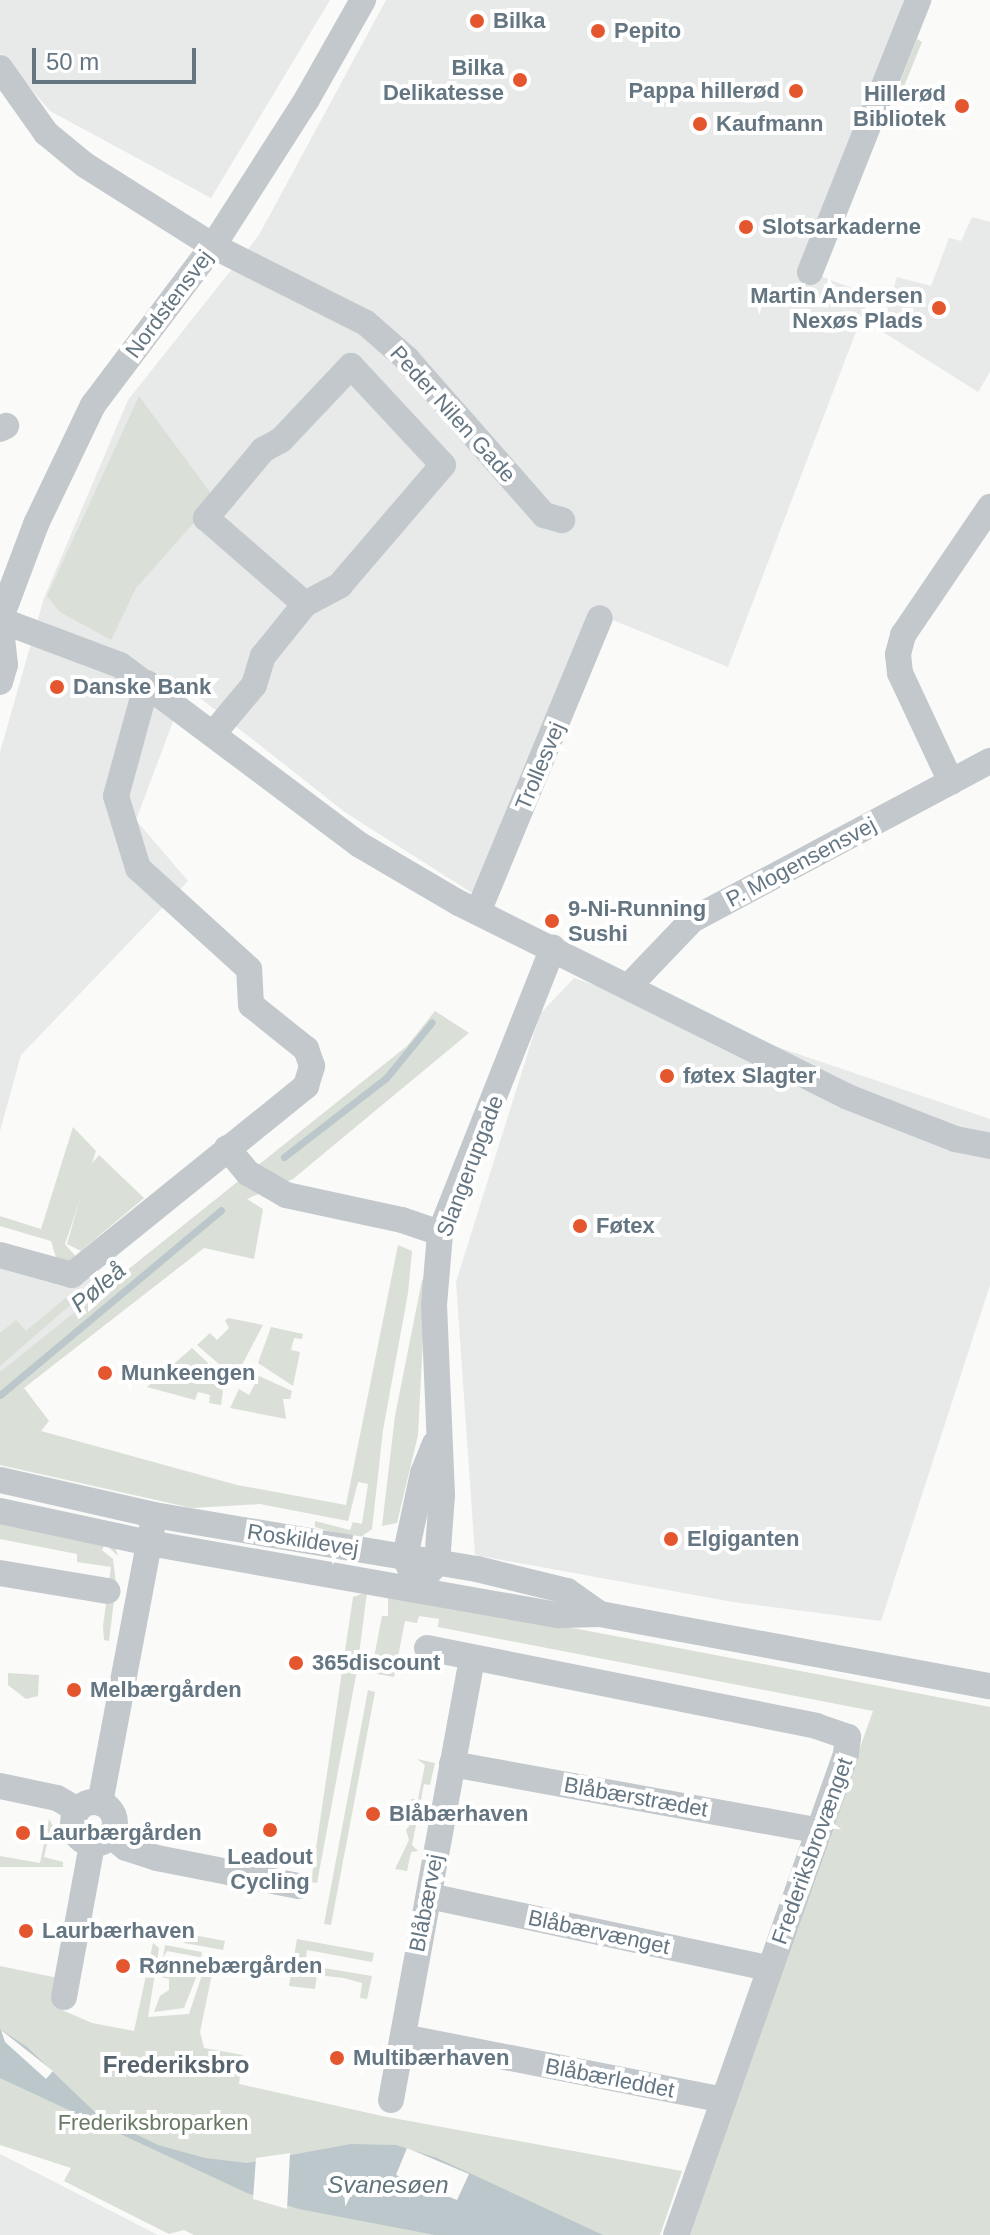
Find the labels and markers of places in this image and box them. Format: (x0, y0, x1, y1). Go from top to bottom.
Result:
place label: Bilka (493, 8, 546, 34)
marker: Bilka (468, 12, 486, 30)
place label: Pepito (614, 18, 681, 44)
marker: Pepito (589, 22, 607, 40)
place label: Bilka Delikatesse (383, 54, 504, 106)
marker: Bilka Delikatesse (511, 71, 529, 89)
place label: Pappa hillerød (628, 78, 780, 104)
place label: Hillerød Bibliotek (853, 80, 946, 132)
marker: Pappa hillerød (787, 82, 805, 100)
marker: Hillerød Bibliotek (953, 97, 971, 115)
place label: Kaufmann (716, 111, 824, 137)
marker: Kaufmann (691, 115, 709, 133)
place label: Slotsarkaderne (762, 214, 921, 240)
marker: Slotsarkaderne (737, 218, 755, 236)
place label: Martin Andersen Nexøs Plads (749, 282, 923, 334)
marker: Martin Andersen Nexøs Plads (930, 299, 948, 317)
place label: Danske Bank (73, 674, 211, 700)
marker: Danske Bank (48, 678, 66, 696)
place label: 9-Ni-Running Sushi (568, 895, 706, 946)
marker: 9-Ni-Running Sushi (543, 912, 561, 930)
place label: føtex Slagter (683, 1063, 816, 1089)
marker: føtex Slagter (658, 1067, 676, 1085)
place label: Føtex (596, 1213, 655, 1239)
marker: Føtex (571, 1217, 589, 1235)
place label: Munkeengen (121, 1360, 255, 1386)
marker: Munkeengen (96, 1364, 114, 1382)
place label: Elgiganten (687, 1526, 799, 1552)
marker: Elgiganten (662, 1530, 680, 1548)
place label: 365discount (312, 1650, 440, 1676)
marker: 365discount (287, 1654, 305, 1672)
place label: Melbærgården (90, 1677, 242, 1703)
marker: Melbærgården (65, 1681, 83, 1699)
place label: Blåbærhaven (389, 1801, 528, 1827)
marker: Blåbærhaven (364, 1805, 382, 1823)
place label: Laurbærgården (39, 1820, 202, 1846)
marker: Leadout Cycling (261, 1821, 279, 1839)
marker: Laurbærgården (14, 1824, 32, 1842)
place label: Leadout Cycling (227, 1843, 313, 1894)
place label: Laurbærhaven (42, 1918, 195, 1944)
marker: Laurbærhaven (17, 1922, 35, 1940)
place label: Rønnebærgården (139, 1953, 322, 1979)
marker: Rønnebærgården (114, 1957, 132, 1975)
place label: Multibærhaven (353, 2045, 509, 2071)
marker: Multibærhaven (328, 2049, 346, 2067)

